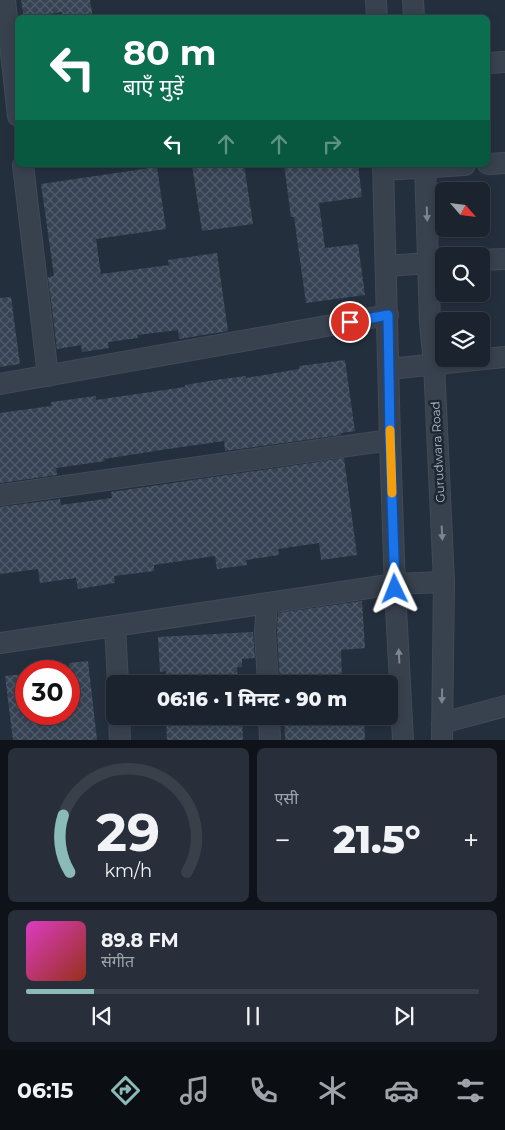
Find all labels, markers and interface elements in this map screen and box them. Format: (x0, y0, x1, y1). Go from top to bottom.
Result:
text: 80 m (123, 31, 217, 74)
icon: left (40, 35, 105, 100)
text: बाएँ मुड़ें (123, 74, 184, 101)
icon: left (159, 130, 187, 158)
icon: ahead (212, 130, 240, 158)
icon: ahead (265, 130, 293, 158)
icon: right (318, 130, 346, 158)
north arrow (435, 182, 490, 238)
map controls (435, 182, 490, 367)
one-way arrow (423, 206, 431, 222)
button: search (435, 247, 490, 302)
pin (329, 301, 371, 343)
icon: arrive (336, 308, 364, 336)
button: layers (435, 312, 490, 367)
street label: Gurudwara Road (427, 401, 448, 503)
one-way arrow (438, 526, 446, 542)
position arrow (368, 562, 420, 614)
one-way arrow (394, 648, 402, 664)
speed limit sign: 30 (15, 660, 80, 725)
text: 06:16 · 1 मिनट · 90 m (157, 688, 347, 711)
one-way arrow (438, 688, 446, 704)
text: एसी (275, 789, 298, 808)
text: 29 (96, 801, 160, 864)
text: 21.5° (333, 816, 421, 863)
text: − (275, 823, 291, 857)
text: + (463, 823, 479, 857)
text: km/h (104, 860, 152, 881)
text: 89.8 FM (101, 929, 179, 952)
text: संगीत (101, 952, 134, 971)
icon: previous (88, 1002, 116, 1030)
icon: pause (239, 1002, 267, 1030)
icon: next (390, 1002, 418, 1030)
icon: directions (108, 1073, 143, 1108)
icon: music (177, 1073, 212, 1108)
icon: phone (246, 1073, 281, 1108)
icon: climate (315, 1073, 350, 1108)
icon: car (384, 1073, 419, 1108)
icon: filters (453, 1073, 488, 1108)
text: 06:15 (17, 1077, 73, 1104)

